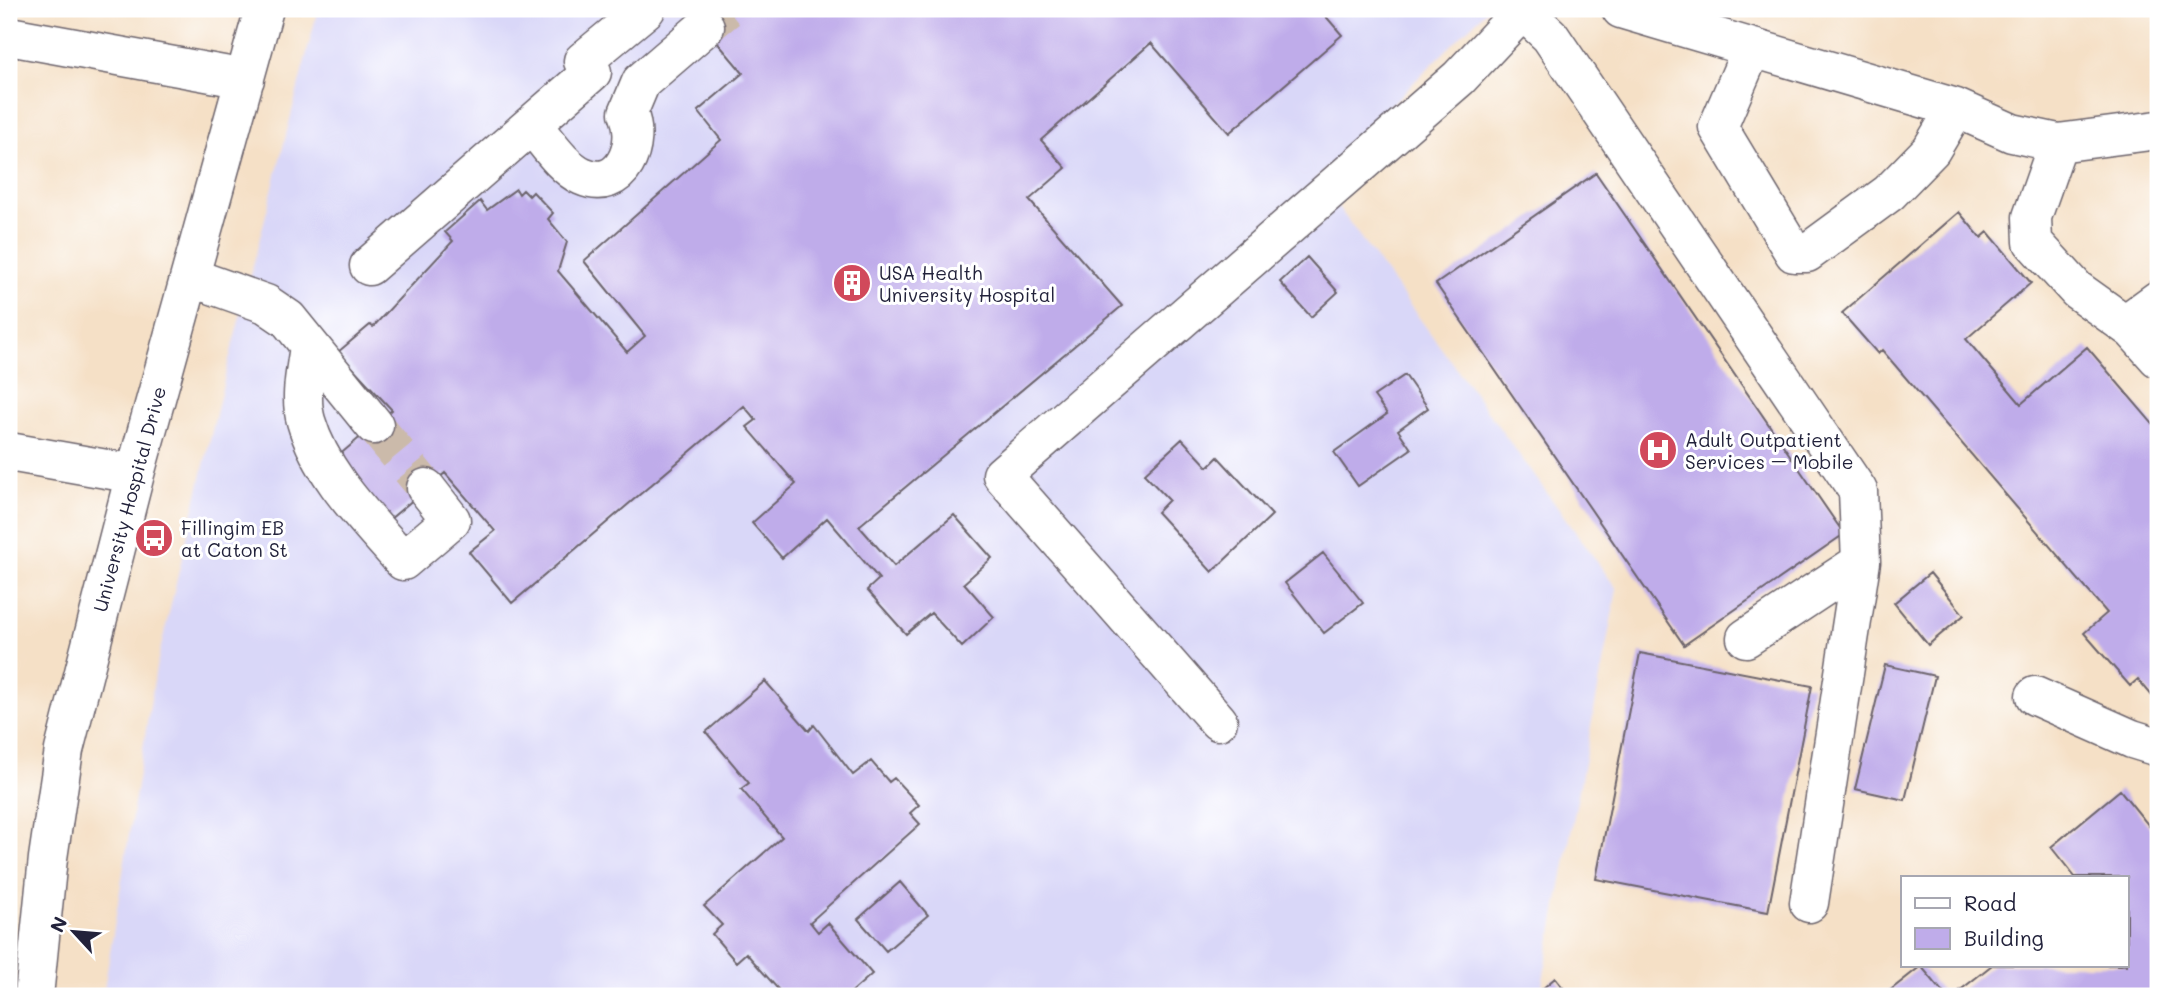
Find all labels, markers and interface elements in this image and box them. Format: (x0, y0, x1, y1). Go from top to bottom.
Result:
place label: USA Health University Hospital (879, 260, 1055, 307)
building icon: USA Health University Hospital (831, 262, 873, 304)
street label: University Hospital Drive (87, 383, 171, 615)
place label: Adult Outpatient Services – Mobile (1685, 427, 1854, 474)
hospital icon: Adult Outpatient Services – Mobile (1637, 429, 1679, 471)
place label: Fillingim EB at Caton St (181, 515, 288, 562)
bus stop icon: Fillingim EB at Caton St (133, 517, 175, 559)
legend (1901, 876, 2128, 967)
text: Road (1964, 889, 2016, 916)
north arrow (38, 897, 108, 967)
text: N (44, 912, 73, 936)
text: Building (1964, 924, 2044, 951)

